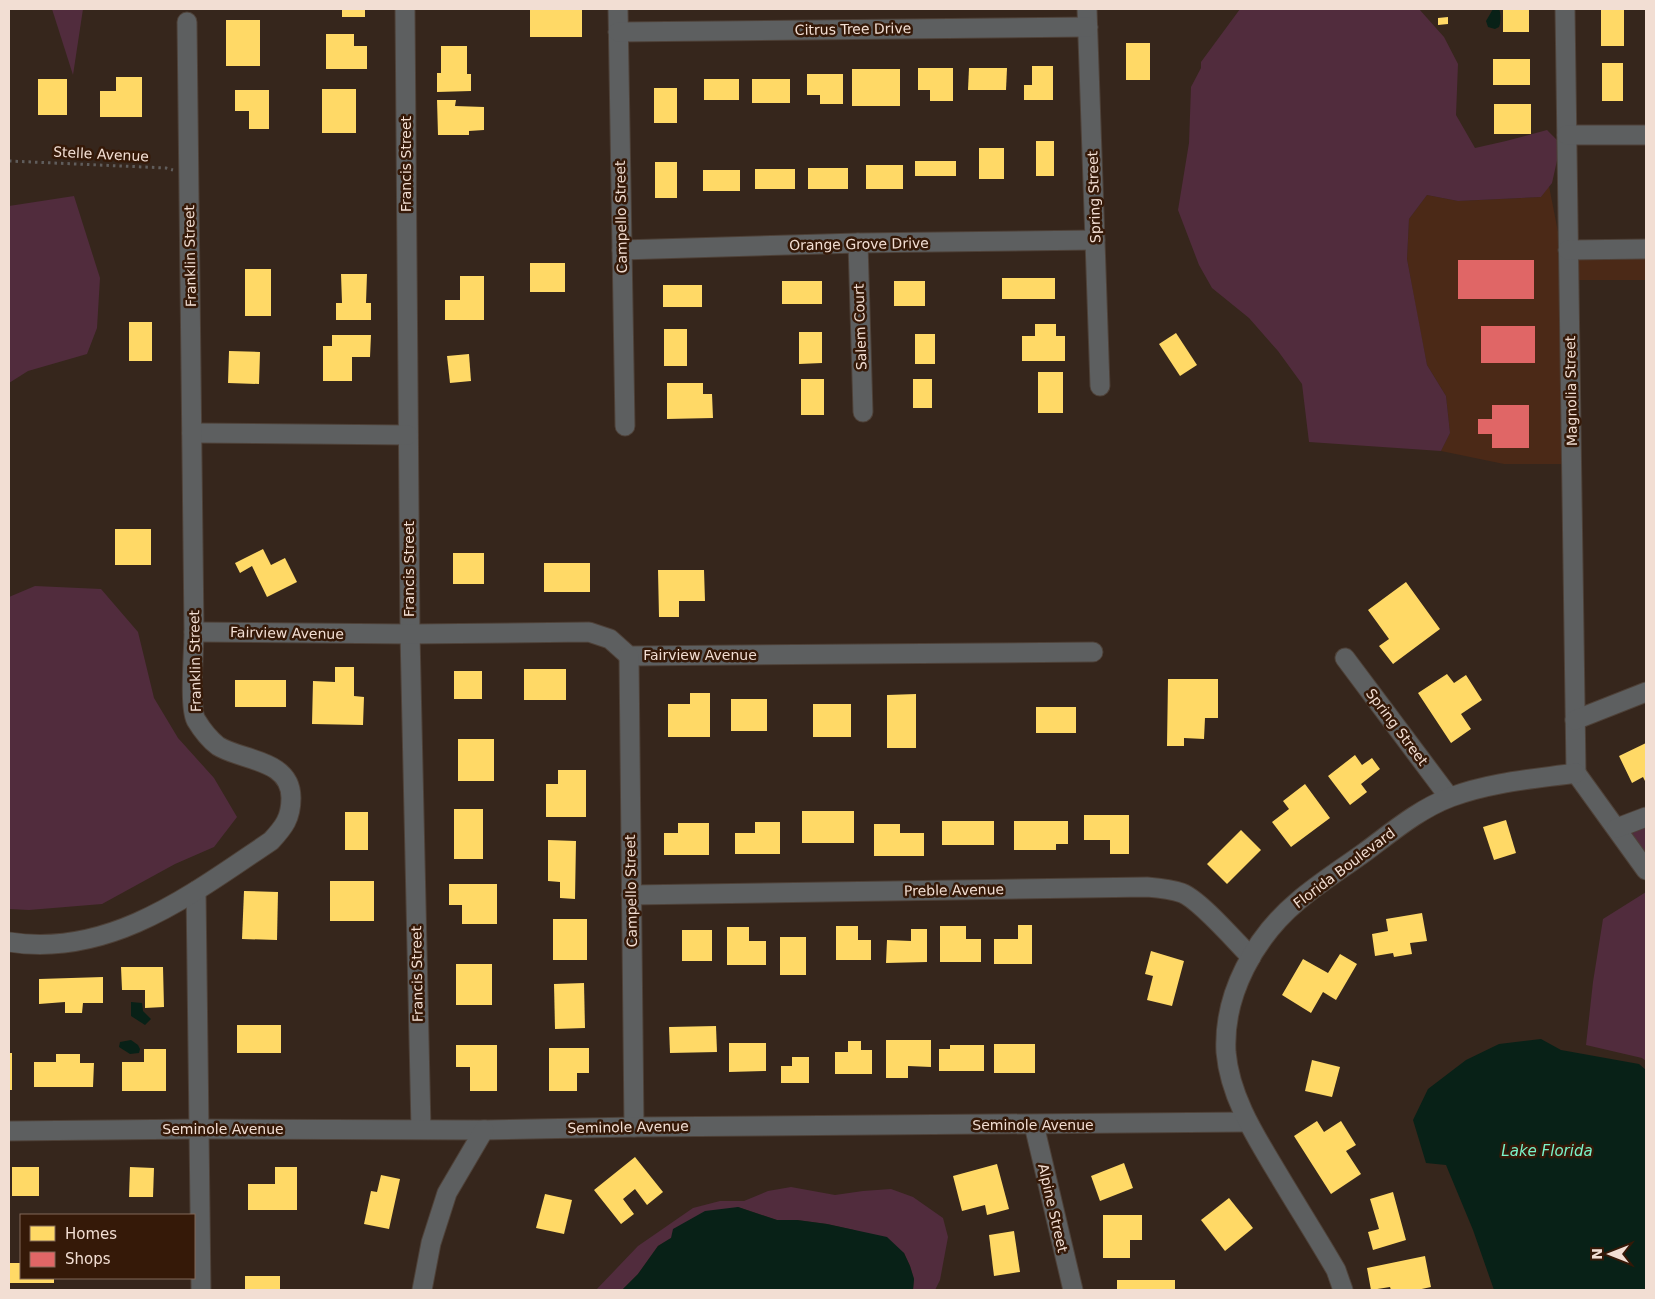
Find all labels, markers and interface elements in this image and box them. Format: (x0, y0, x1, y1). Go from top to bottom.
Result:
street label: Citrus Tree Drive (795, 20, 911, 38)
street label: Francis Street (398, 115, 414, 212)
street label: Stelle Avenue (53, 144, 149, 164)
street label: Spring Street (1084, 150, 1104, 243)
street label: Campello Street (612, 160, 630, 274)
street label: Franklin Street (181, 204, 199, 307)
street label: Orange Grove Drive (789, 235, 929, 253)
street label: Salem Court (850, 283, 870, 371)
street label: Magnolia Street (1562, 335, 1580, 446)
street label: Francis Street (401, 520, 417, 617)
street label: Franklin Street (186, 609, 204, 712)
street label: Fairview Avenue (230, 624, 344, 642)
street label: Fairview Avenue (643, 647, 757, 663)
street label: Spring Street (1363, 685, 1431, 769)
street label: Florida Boulevard (1290, 825, 1398, 911)
street label: Campello Street (622, 834, 640, 948)
street label: Preble Avenue (904, 881, 1004, 899)
street label: Francis Street (408, 925, 426, 1022)
street label: Seminole Avenue (972, 1117, 1094, 1133)
street label: Seminole Avenue (567, 1118, 689, 1136)
street label: Seminole Avenue (162, 1121, 284, 1137)
water label: Lake Florida (1501, 1142, 1593, 1160)
street label: Alpine Street (1035, 1162, 1071, 1254)
legend (20, 1214, 195, 1279)
text: Homes (65, 1225, 117, 1243)
north arrow (1585, 1229, 1635, 1279)
text: N (1589, 1248, 1605, 1260)
text: Shops (65, 1250, 111, 1268)

